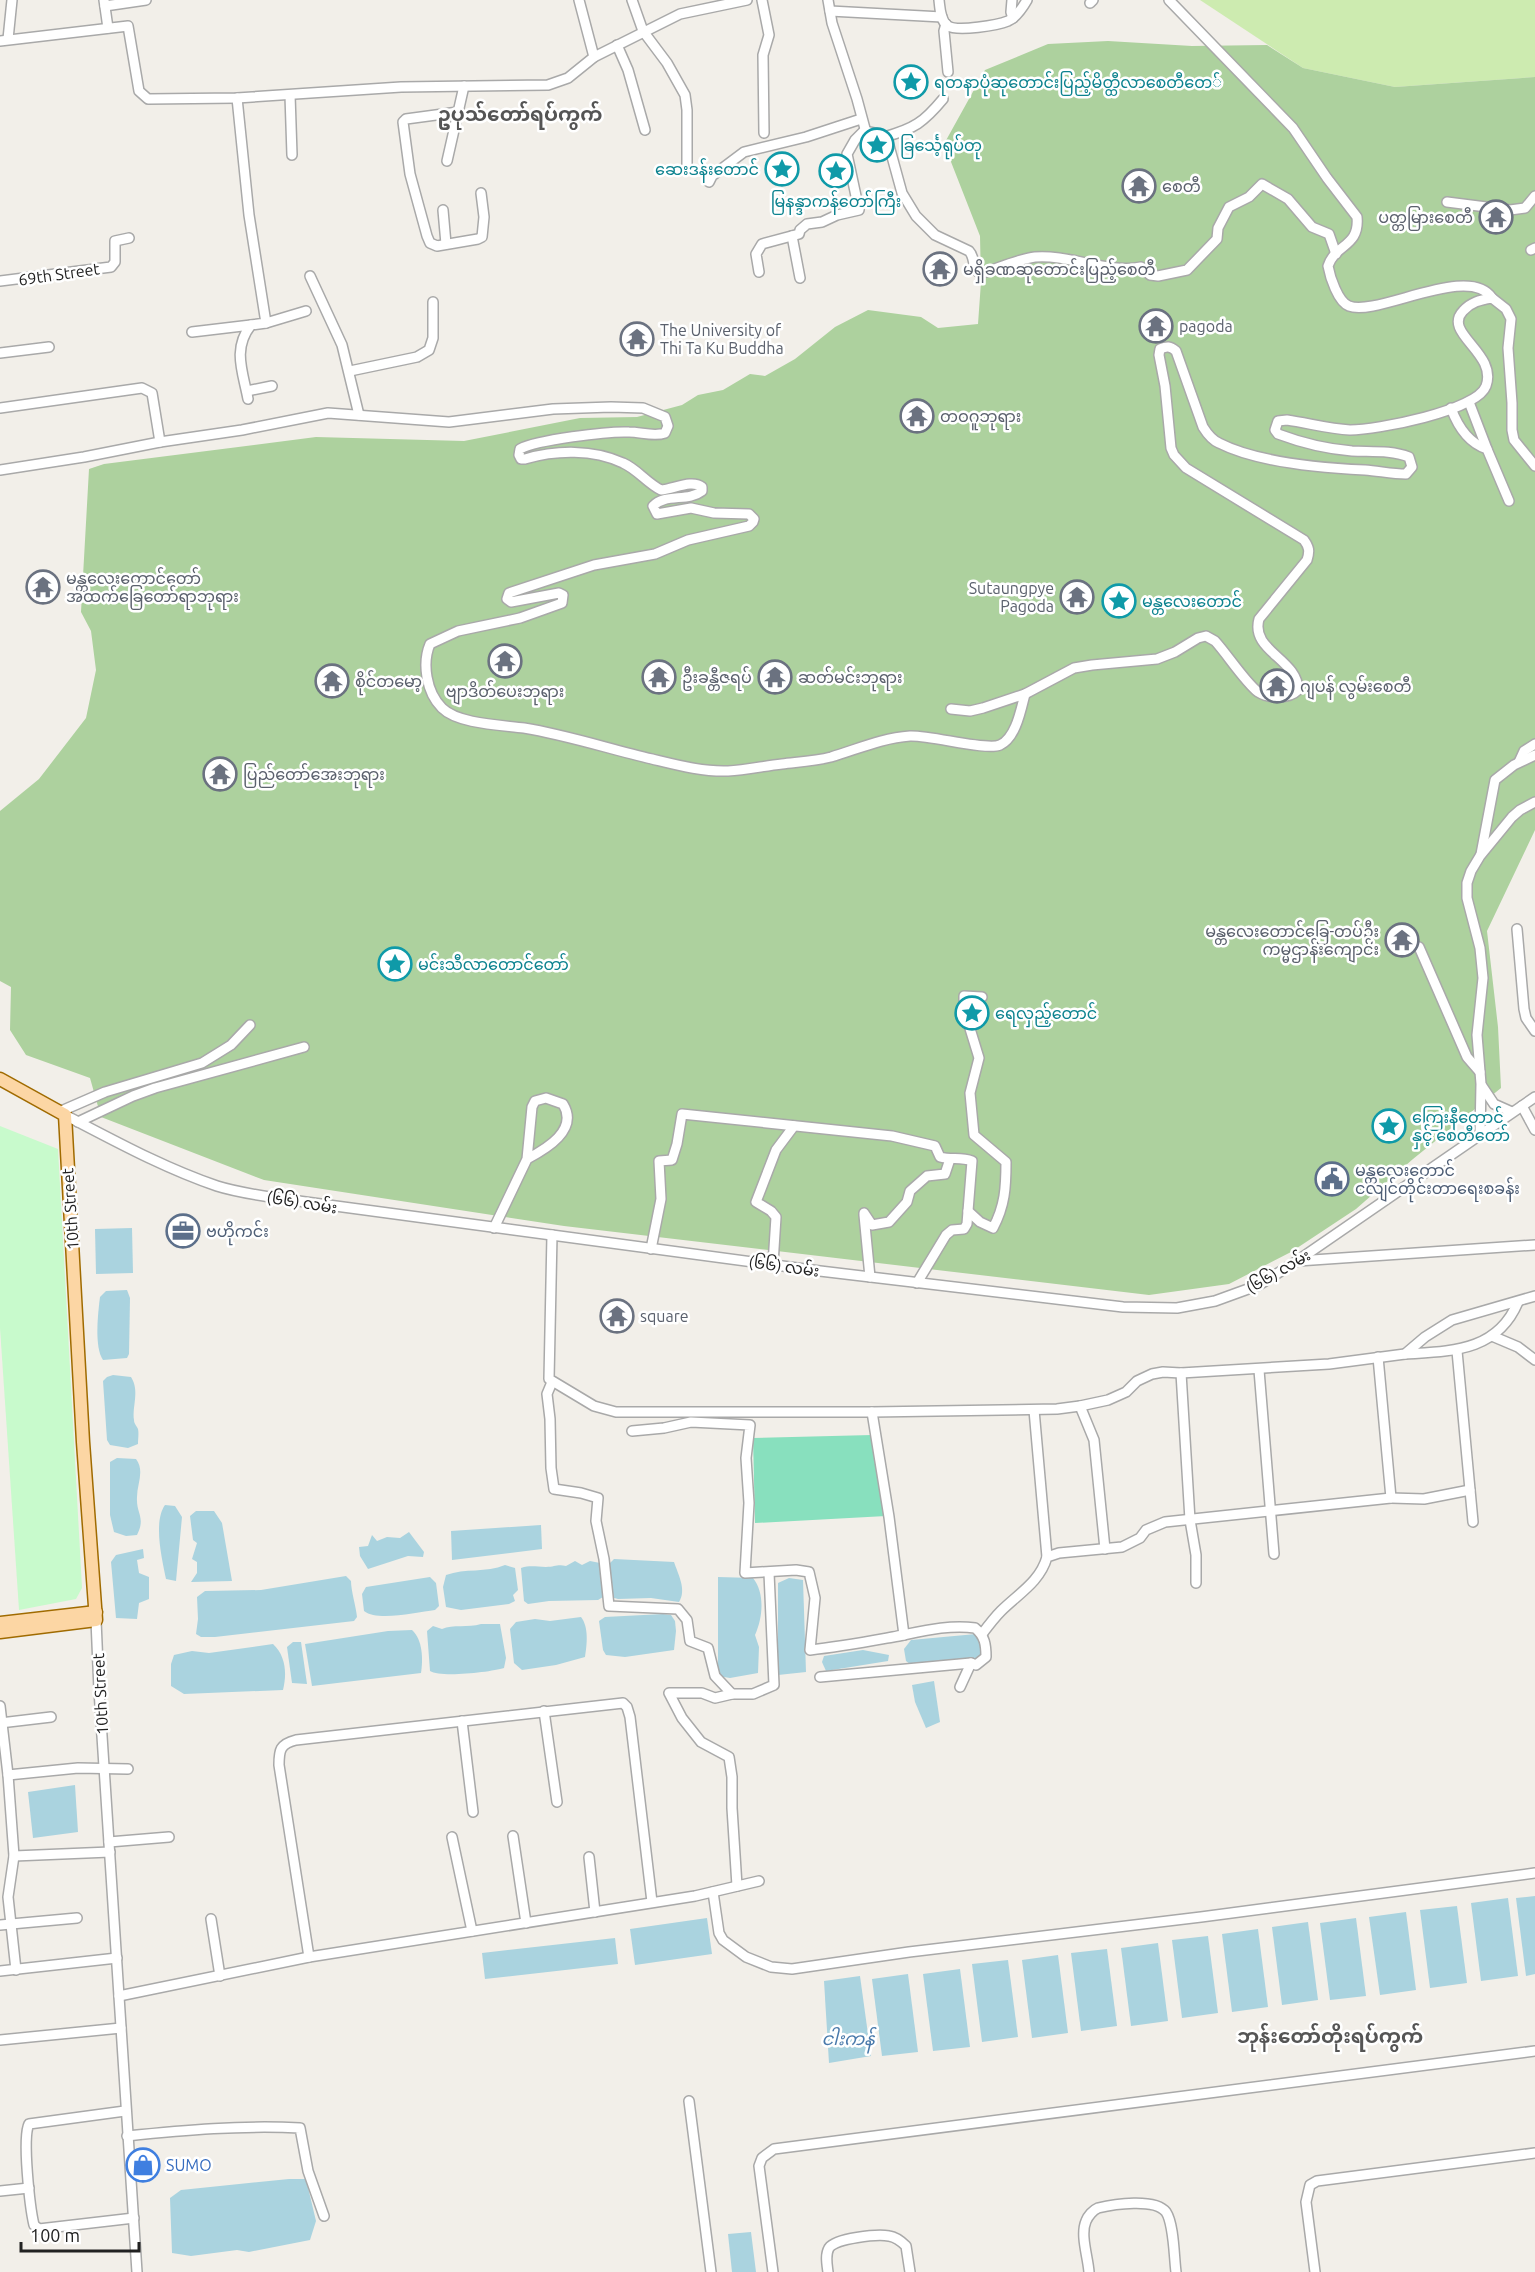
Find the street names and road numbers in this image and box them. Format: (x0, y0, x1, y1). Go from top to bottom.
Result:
street label: 69th Street (17, 259, 101, 289)
street label: 10th Street (58, 1167, 82, 1250)
street label: (၆၆) လမ်း (265, 1186, 339, 1217)
street label: (၆၆) လမ်း (1242, 1244, 1314, 1297)
street label: (၆၆) လမ်း (747, 1250, 821, 1281)
street label: 10th Street (89, 1652, 111, 1735)

